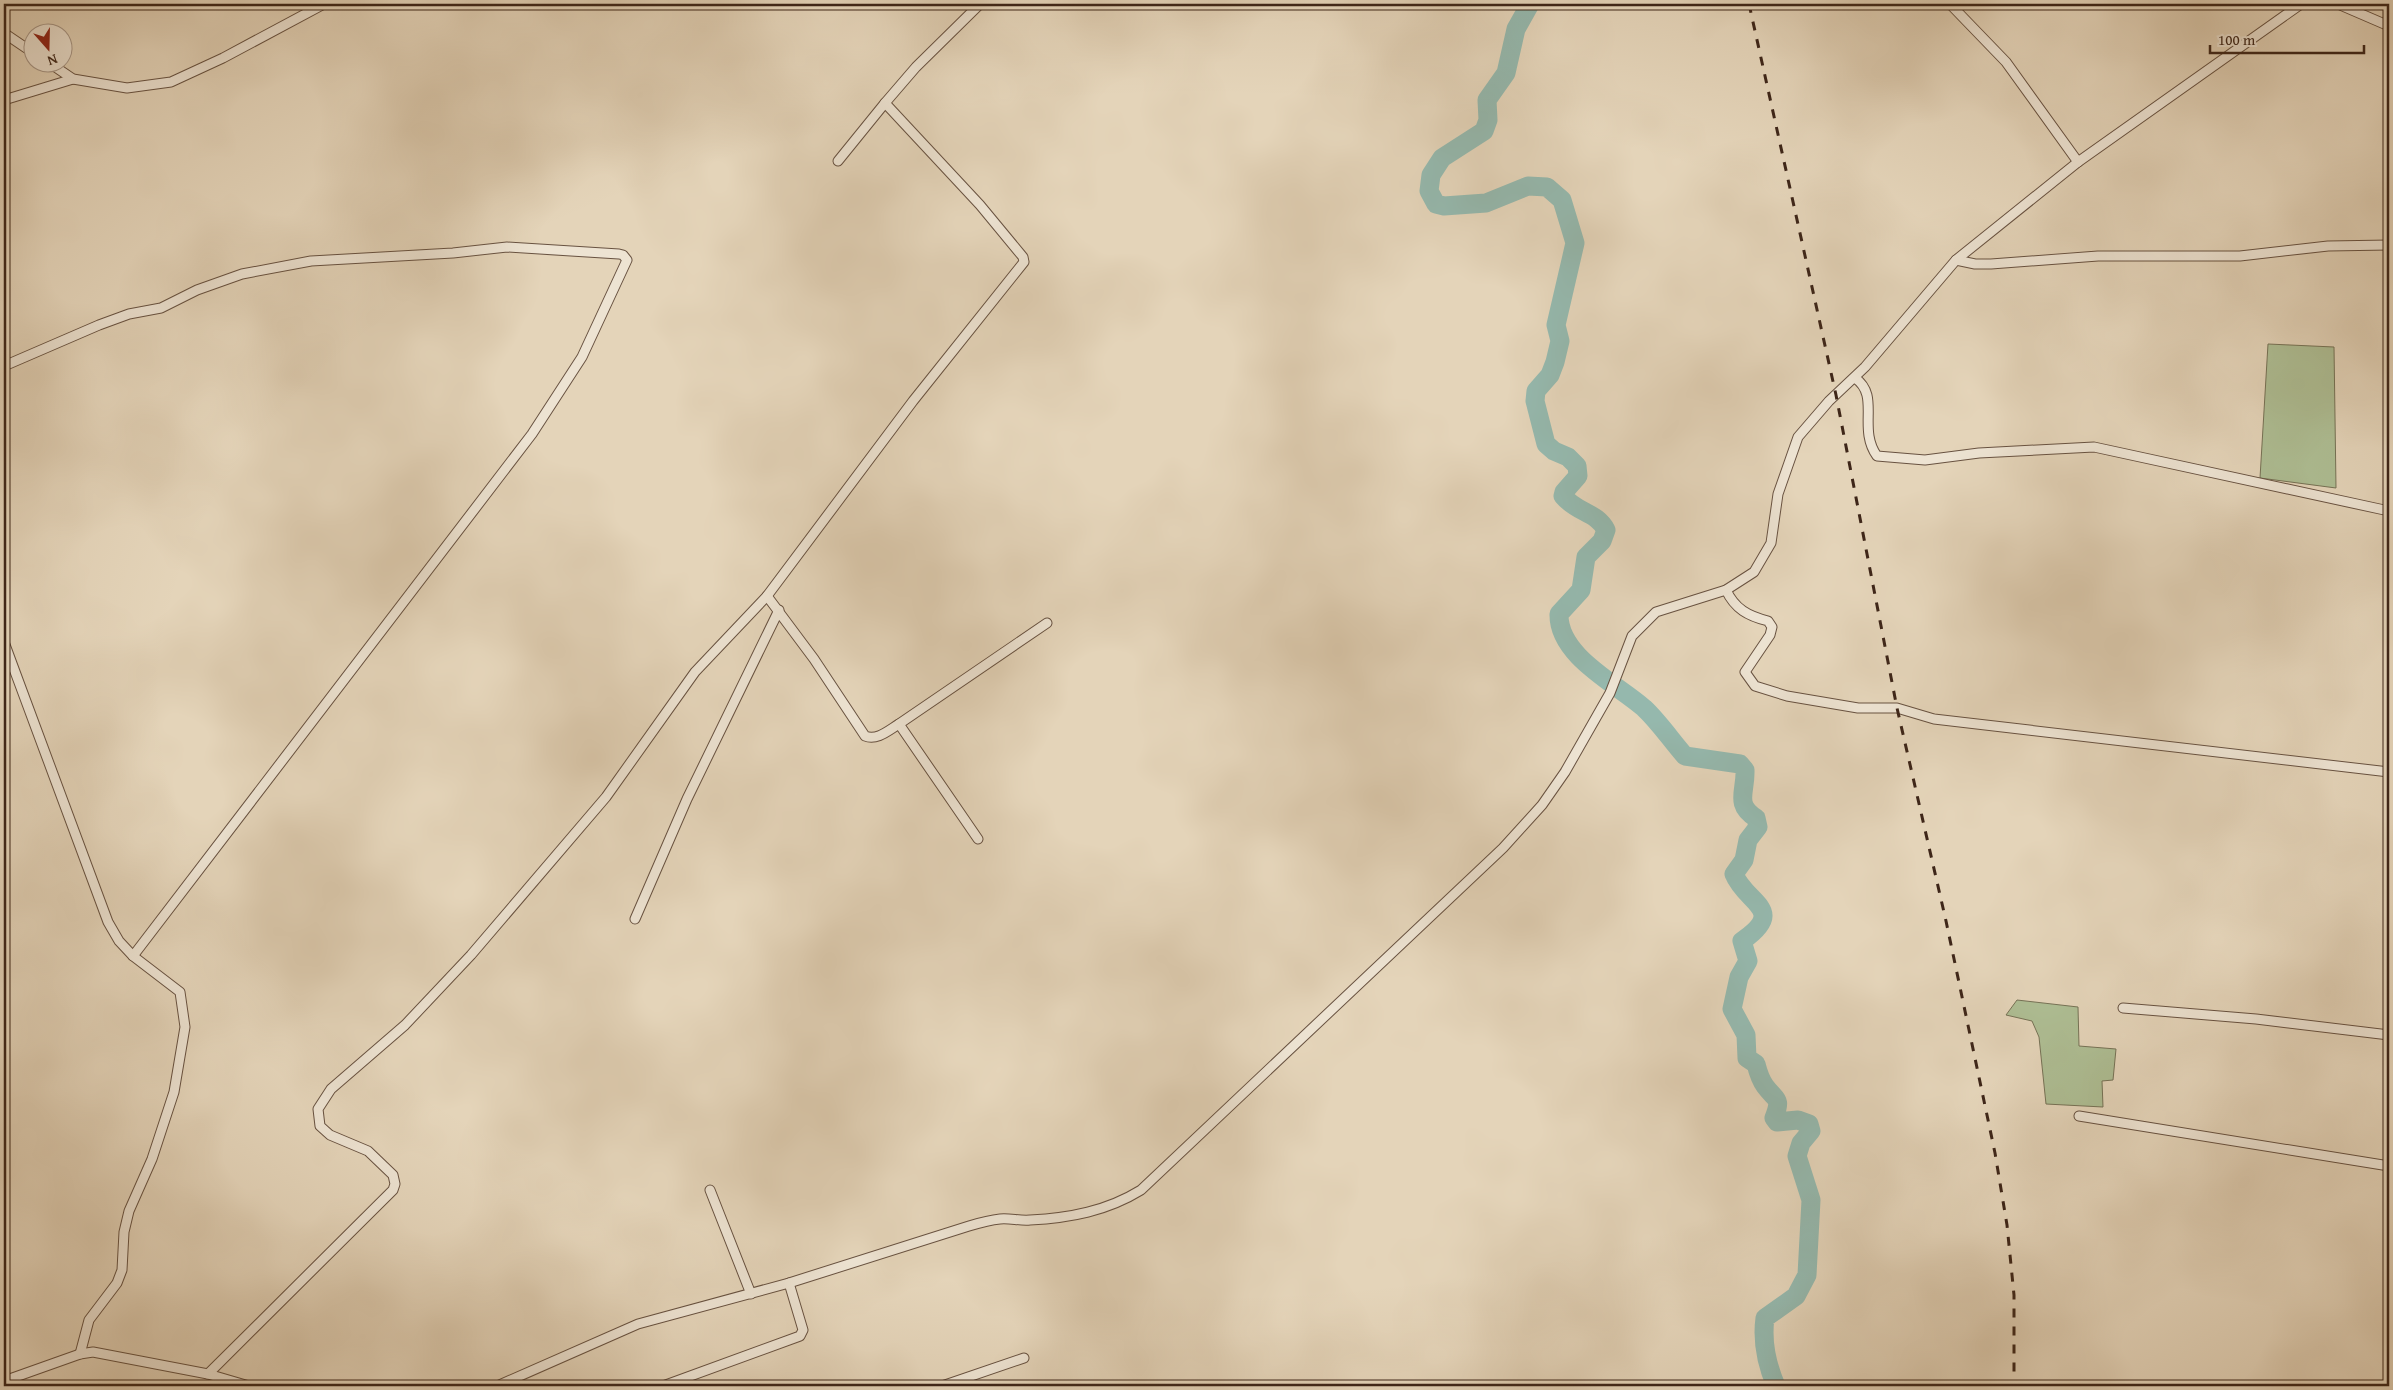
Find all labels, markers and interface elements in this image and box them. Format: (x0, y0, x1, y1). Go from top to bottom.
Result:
north arrow (22, 22, 72, 72)
scale bar (2210, 22, 2364, 54)
text: 100 m (2218, 29, 2256, 50)
text: N (44, 49, 60, 71)

